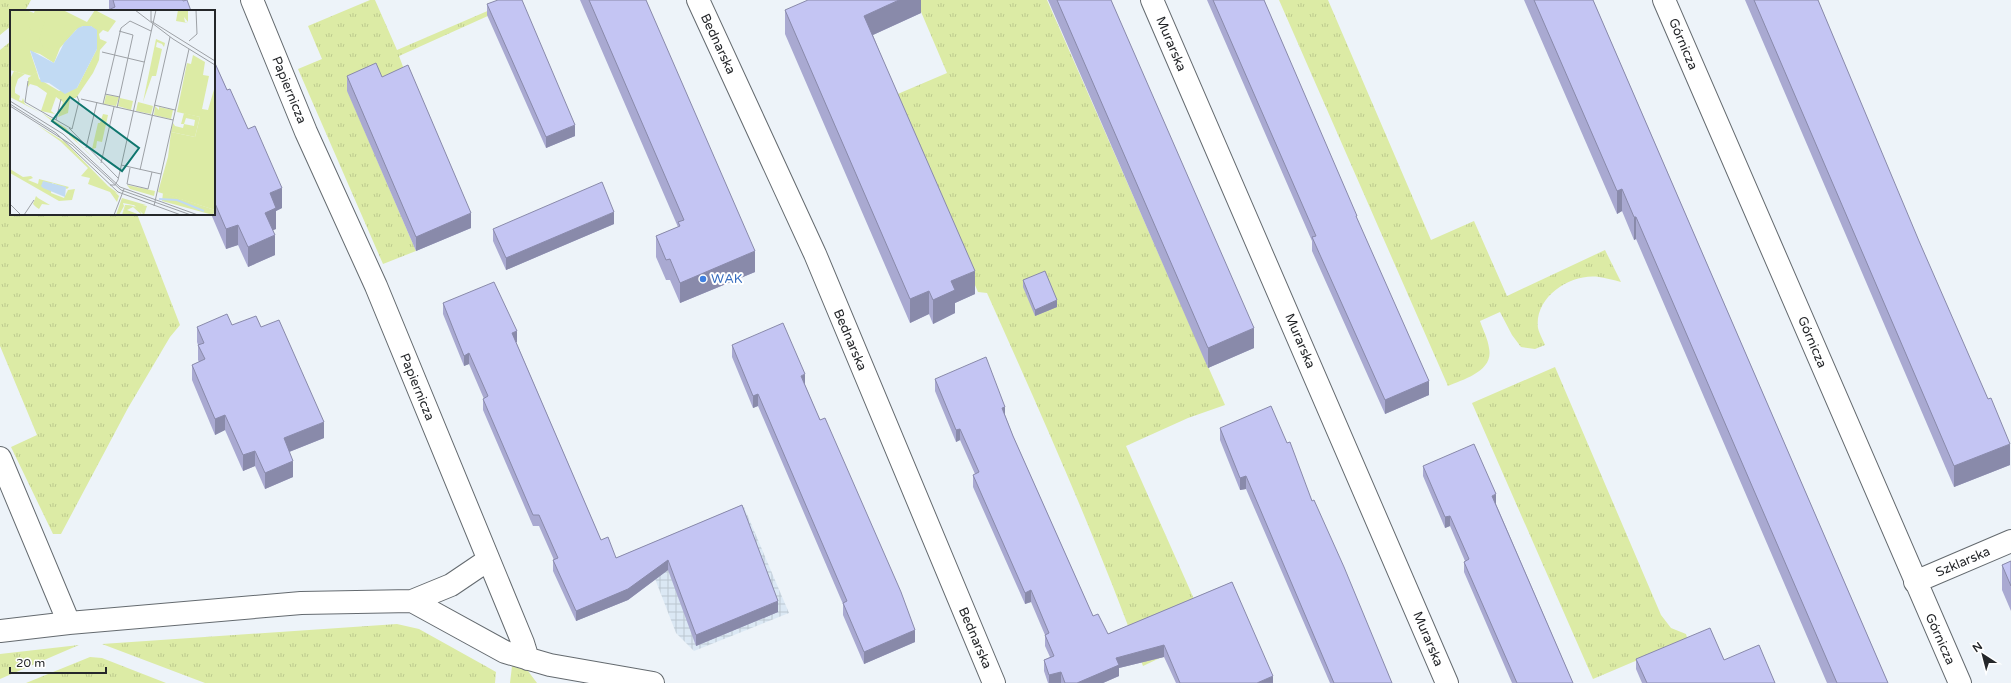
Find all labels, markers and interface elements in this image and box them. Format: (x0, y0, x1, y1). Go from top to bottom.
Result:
inset map (10, 10, 215, 215)
street label: Bednarska (697, 11, 739, 77)
street label: Murarska (1152, 14, 1190, 74)
street label: Górnicza (1665, 16, 1701, 72)
street label: Papiernicza (268, 54, 310, 126)
place label: WAK (711, 271, 743, 287)
marker: WAK (698, 274, 708, 284)
street label: Bednarska (830, 307, 870, 373)
street label: Murarska (1281, 311, 1319, 371)
street label: Górnicza (1794, 314, 1830, 370)
street label: Papiernicza (396, 351, 438, 423)
street label: Szklarska (1933, 543, 1993, 581)
street label: Bednarska (955, 605, 995, 671)
street label: Murarska (1409, 609, 1447, 669)
street label: Górnicza (1922, 611, 1958, 667)
north arrow (1963, 635, 2003, 675)
text: N (1970, 639, 1985, 655)
scale bar (10, 649, 106, 675)
text: 20 m (16, 656, 45, 670)

